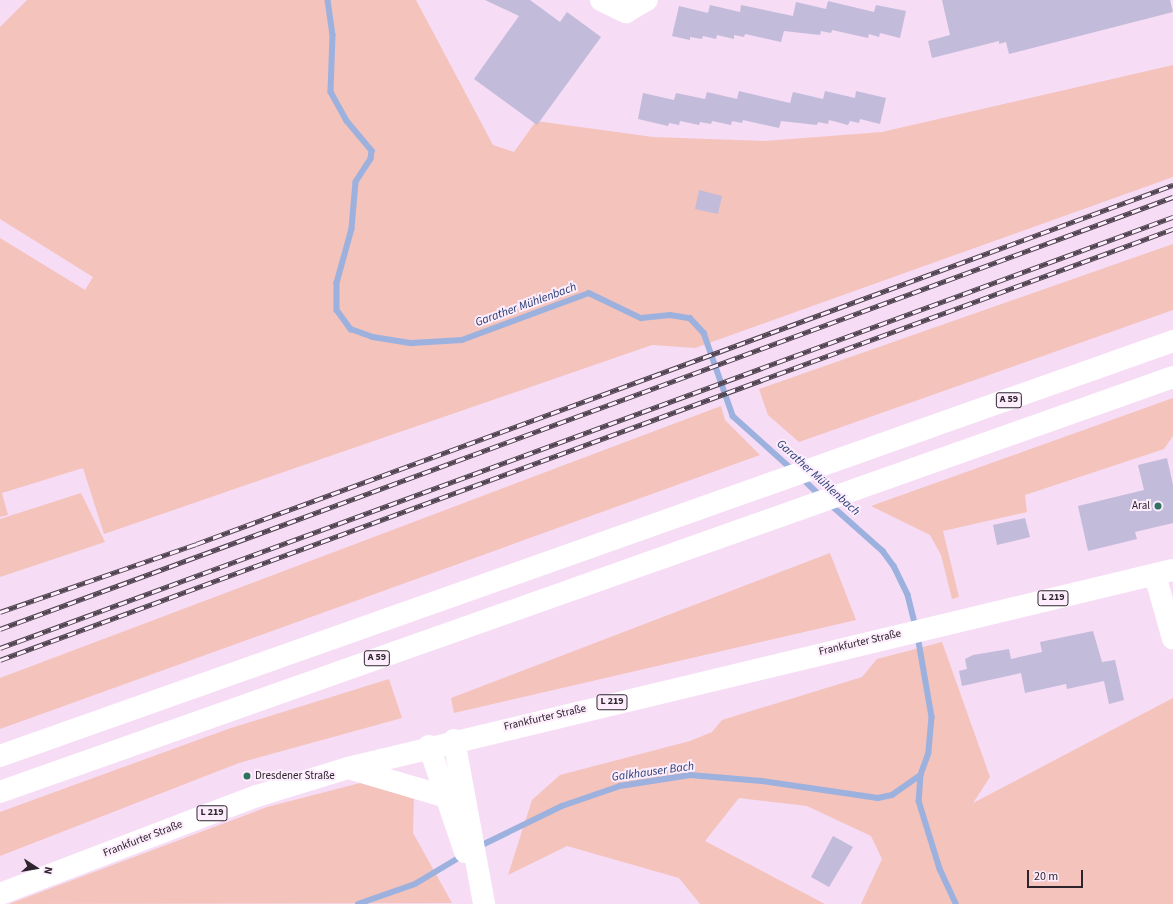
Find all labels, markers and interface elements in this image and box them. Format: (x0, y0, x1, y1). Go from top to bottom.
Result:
water label: Garather Mühlenbach (473, 280, 579, 330)
road number: A 59 (995, 392, 1023, 408)
water label: Garather Mühlenbach (774, 437, 862, 519)
place label: Aral (1132, 499, 1150, 513)
marker: Aral (1153, 501, 1163, 511)
road number: L 219 (1037, 590, 1069, 606)
street label: Frankfurter Straße (818, 627, 902, 659)
road number: A 59 (363, 650, 391, 666)
road number: L 219 (596, 694, 628, 710)
street label: Frankfurter Straße (503, 702, 587, 734)
water label: Galkhauser Bach (611, 759, 695, 785)
place label: Dresdener Straße (255, 769, 335, 783)
marker: Dresdener Straße (242, 771, 252, 781)
road number: L 219 (196, 805, 228, 821)
street label: Frankfurter Straße (101, 818, 185, 860)
north arrow (16, 848, 56, 888)
scale bar (1029, 862, 1085, 888)
text: N (40, 865, 56, 876)
text: 20 m (1034, 868, 1058, 885)

